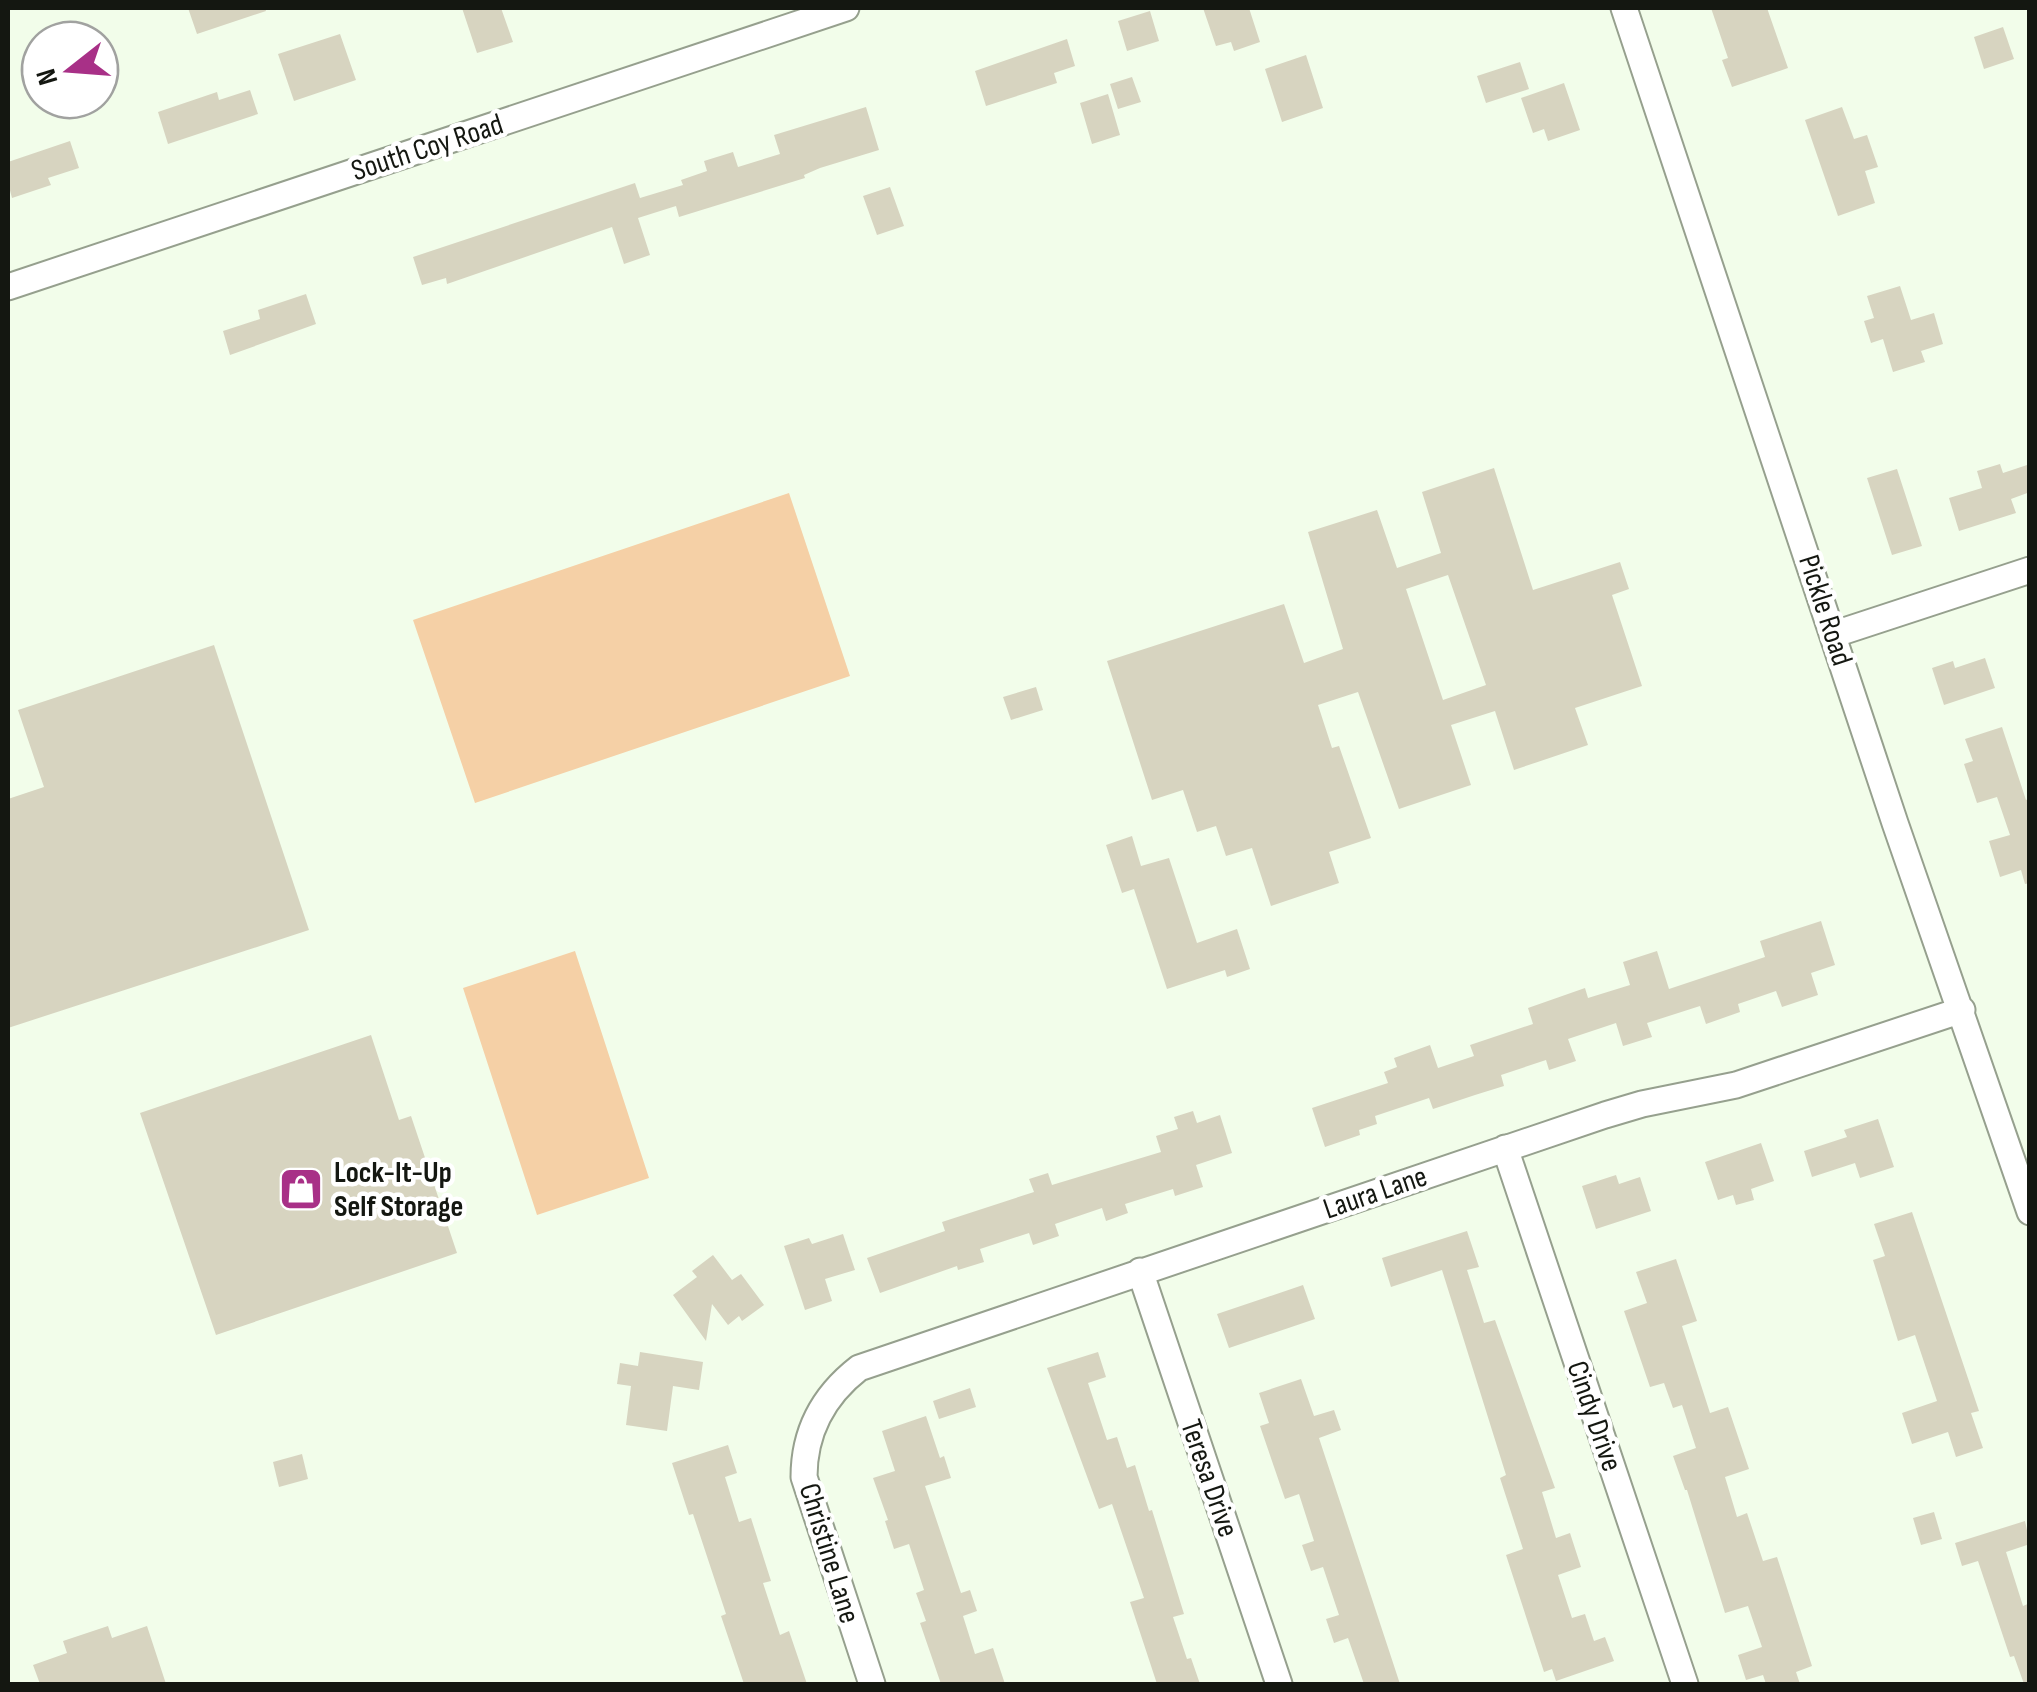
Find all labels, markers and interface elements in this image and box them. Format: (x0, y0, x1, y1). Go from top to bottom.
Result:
north arrow (20, 20, 120, 120)
text: N (30, 65, 65, 89)
street label: South Coy Road (347, 107, 508, 189)
street label: Pickle Road (1790, 550, 1860, 670)
place label: Lock-It-Up Self Storage (334, 1155, 463, 1225)
street label: Laura Lane (1319, 1158, 1432, 1227)
shop icon: Lock-It-Up Self Storage (278, 1166, 324, 1212)
street label: Cindy Drive (1558, 1356, 1630, 1476)
street label: Teresa Drive (1172, 1415, 1246, 1542)
street label: Christine Lane (791, 1479, 867, 1628)

